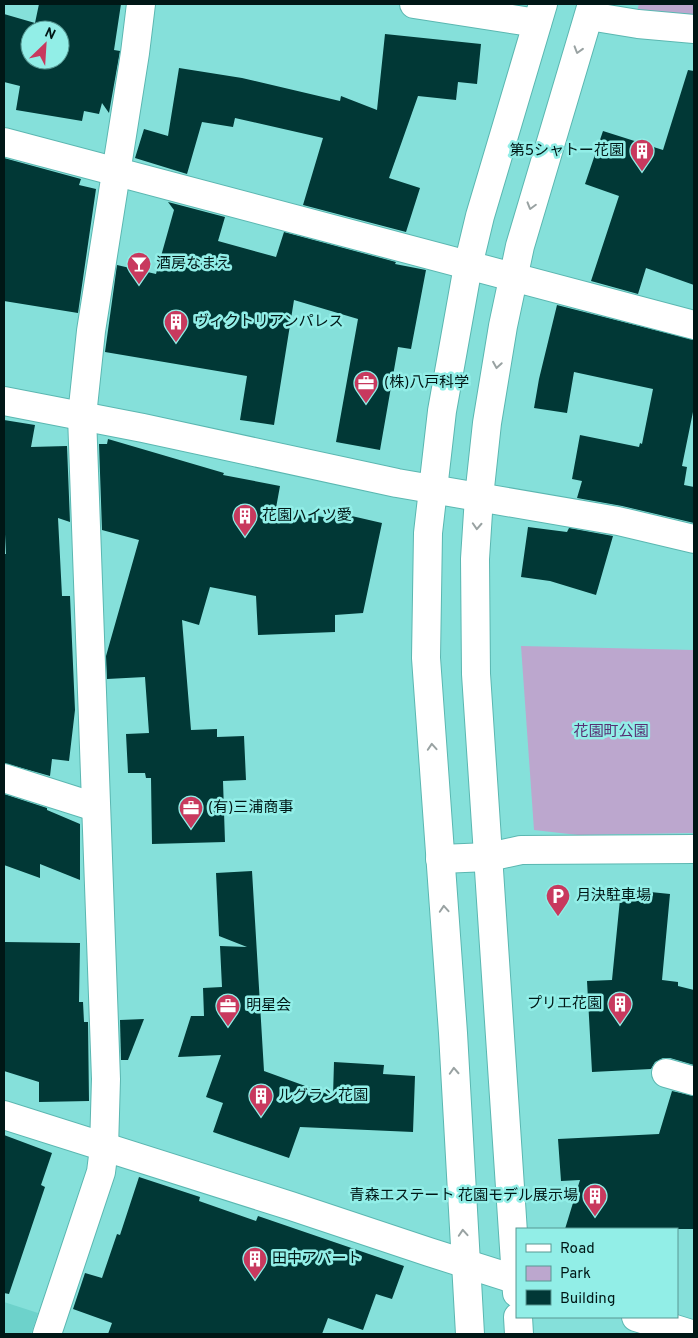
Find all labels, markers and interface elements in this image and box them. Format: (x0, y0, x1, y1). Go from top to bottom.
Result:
north arrow (20, 20, 70, 70)
text: N (42, 25, 58, 44)
one-way arrow (573, 46, 583, 54)
building icon: 第5シャトー花園 (629, 138, 655, 172)
place label: 第5シャトー花園 (510, 142, 624, 161)
one-way arrow (527, 202, 537, 210)
bar icon: 酒房なまえ (126, 251, 152, 285)
place label: 酒房なまえ (156, 255, 231, 274)
building icon: ヴィクトリアンパレス (163, 309, 189, 343)
place label: ヴィクトリアンパレス (194, 313, 343, 332)
one-way arrow (492, 360, 502, 369)
office icon: (株)八戸科学 (353, 370, 379, 404)
place label: (株)八戸科学 (384, 374, 469, 393)
building icon: 花園ハイツ愛 (232, 503, 258, 537)
place label: 花園ハイツ愛 (262, 507, 352, 526)
one-way arrow (471, 522, 482, 530)
park label: 花園町公園 (573, 723, 649, 742)
one-way arrow (426, 742, 437, 750)
office icon: (有)三浦商事 (178, 795, 204, 829)
place label: (有)三浦商事 (208, 798, 293, 818)
parking icon: 月決駐車場 (545, 883, 571, 917)
place label: 月決駐車場 (576, 887, 651, 906)
one-way arrow (439, 904, 450, 912)
building icon: プリエ花園 (607, 991, 633, 1025)
office icon: 明星会 (215, 993, 241, 1027)
place label: プリエ花園 (527, 995, 602, 1014)
place label: 明星会 (246, 997, 291, 1016)
one-way arrow (449, 1067, 460, 1075)
building icon: ルグラン花園 (248, 1083, 274, 1117)
place label: ルグラン花園 (278, 1087, 368, 1106)
building icon: 青森エステート 花園モデル展示場 (582, 1183, 608, 1217)
place label: 青森エステート 花園モデル展示場 (349, 1187, 578, 1206)
legend (516, 1228, 678, 1318)
one-way arrow (458, 1229, 469, 1237)
text: Road (560, 1240, 595, 1259)
building icon: 田中アパート (242, 1246, 268, 1280)
place label: 田中アパート (272, 1250, 362, 1269)
text: Park (560, 1265, 591, 1284)
text: Building (560, 1290, 615, 1309)

